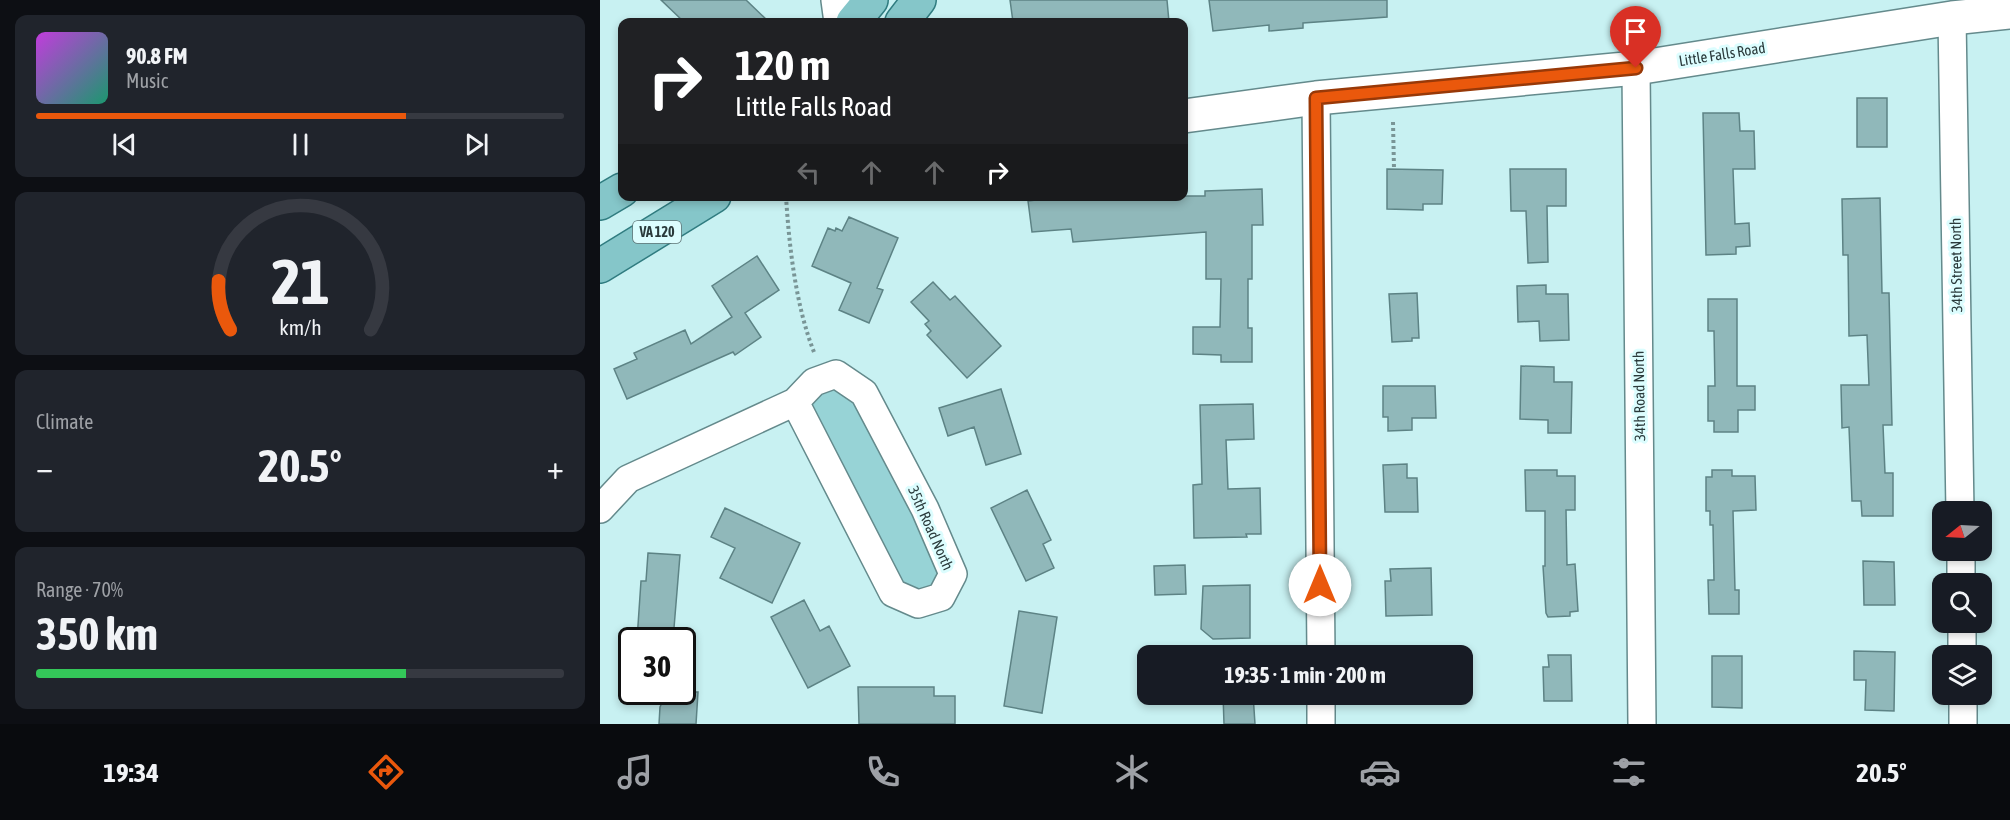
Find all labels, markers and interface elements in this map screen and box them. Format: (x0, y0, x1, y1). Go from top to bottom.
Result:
pin (1610, 6, 1661, 68)
icon: arrive (1619, 15, 1652, 48)
street label: Little Falls Road (1678, 39, 1766, 69)
text: 120 m (735, 41, 830, 89)
icon: right (636, 42, 714, 120)
text: 90.8 FM (126, 43, 188, 69)
text: Music (126, 69, 168, 92)
text: Little Falls Road (735, 91, 892, 122)
icon: previous (108, 128, 141, 161)
icon: pause (284, 128, 317, 161)
icon: next (460, 128, 493, 161)
icon: left (792, 156, 825, 189)
icon: ahead (855, 156, 888, 189)
icon: ahead (918, 156, 951, 189)
icon: right (981, 156, 1014, 189)
street label: 34th Street North (1947, 218, 1965, 312)
road number: VA 120 (633, 221, 681, 243)
text: 21 (271, 247, 329, 318)
text: km/h (279, 316, 321, 341)
street label: 34th Road North (1630, 351, 1648, 441)
text: Climate (36, 410, 93, 433)
text: 20.5° (258, 440, 342, 492)
text: − (36, 448, 53, 486)
text: + (547, 448, 564, 486)
street label: 35th Road North (905, 483, 957, 573)
north arrow (1932, 501, 1992, 561)
map controls (1932, 501, 1992, 705)
position arrow (1288, 553, 1352, 617)
button: search (1932, 573, 1992, 633)
text: Range · 70% (36, 578, 123, 601)
text: 350 km (36, 608, 158, 660)
speed limit sign: 30 (618, 627, 696, 705)
button: layers (1932, 645, 1992, 705)
text: 19:35 · 1 min · 200 m (1224, 662, 1386, 688)
icon: directions (365, 751, 407, 793)
icon: music (614, 751, 656, 793)
icon: phone (862, 751, 904, 793)
icon: climate (1111, 751, 1153, 793)
icon: car (1359, 751, 1401, 793)
icon: filters (1608, 751, 1650, 793)
text: 19:34 (103, 757, 159, 788)
text: 20.5° (1856, 757, 1907, 788)

